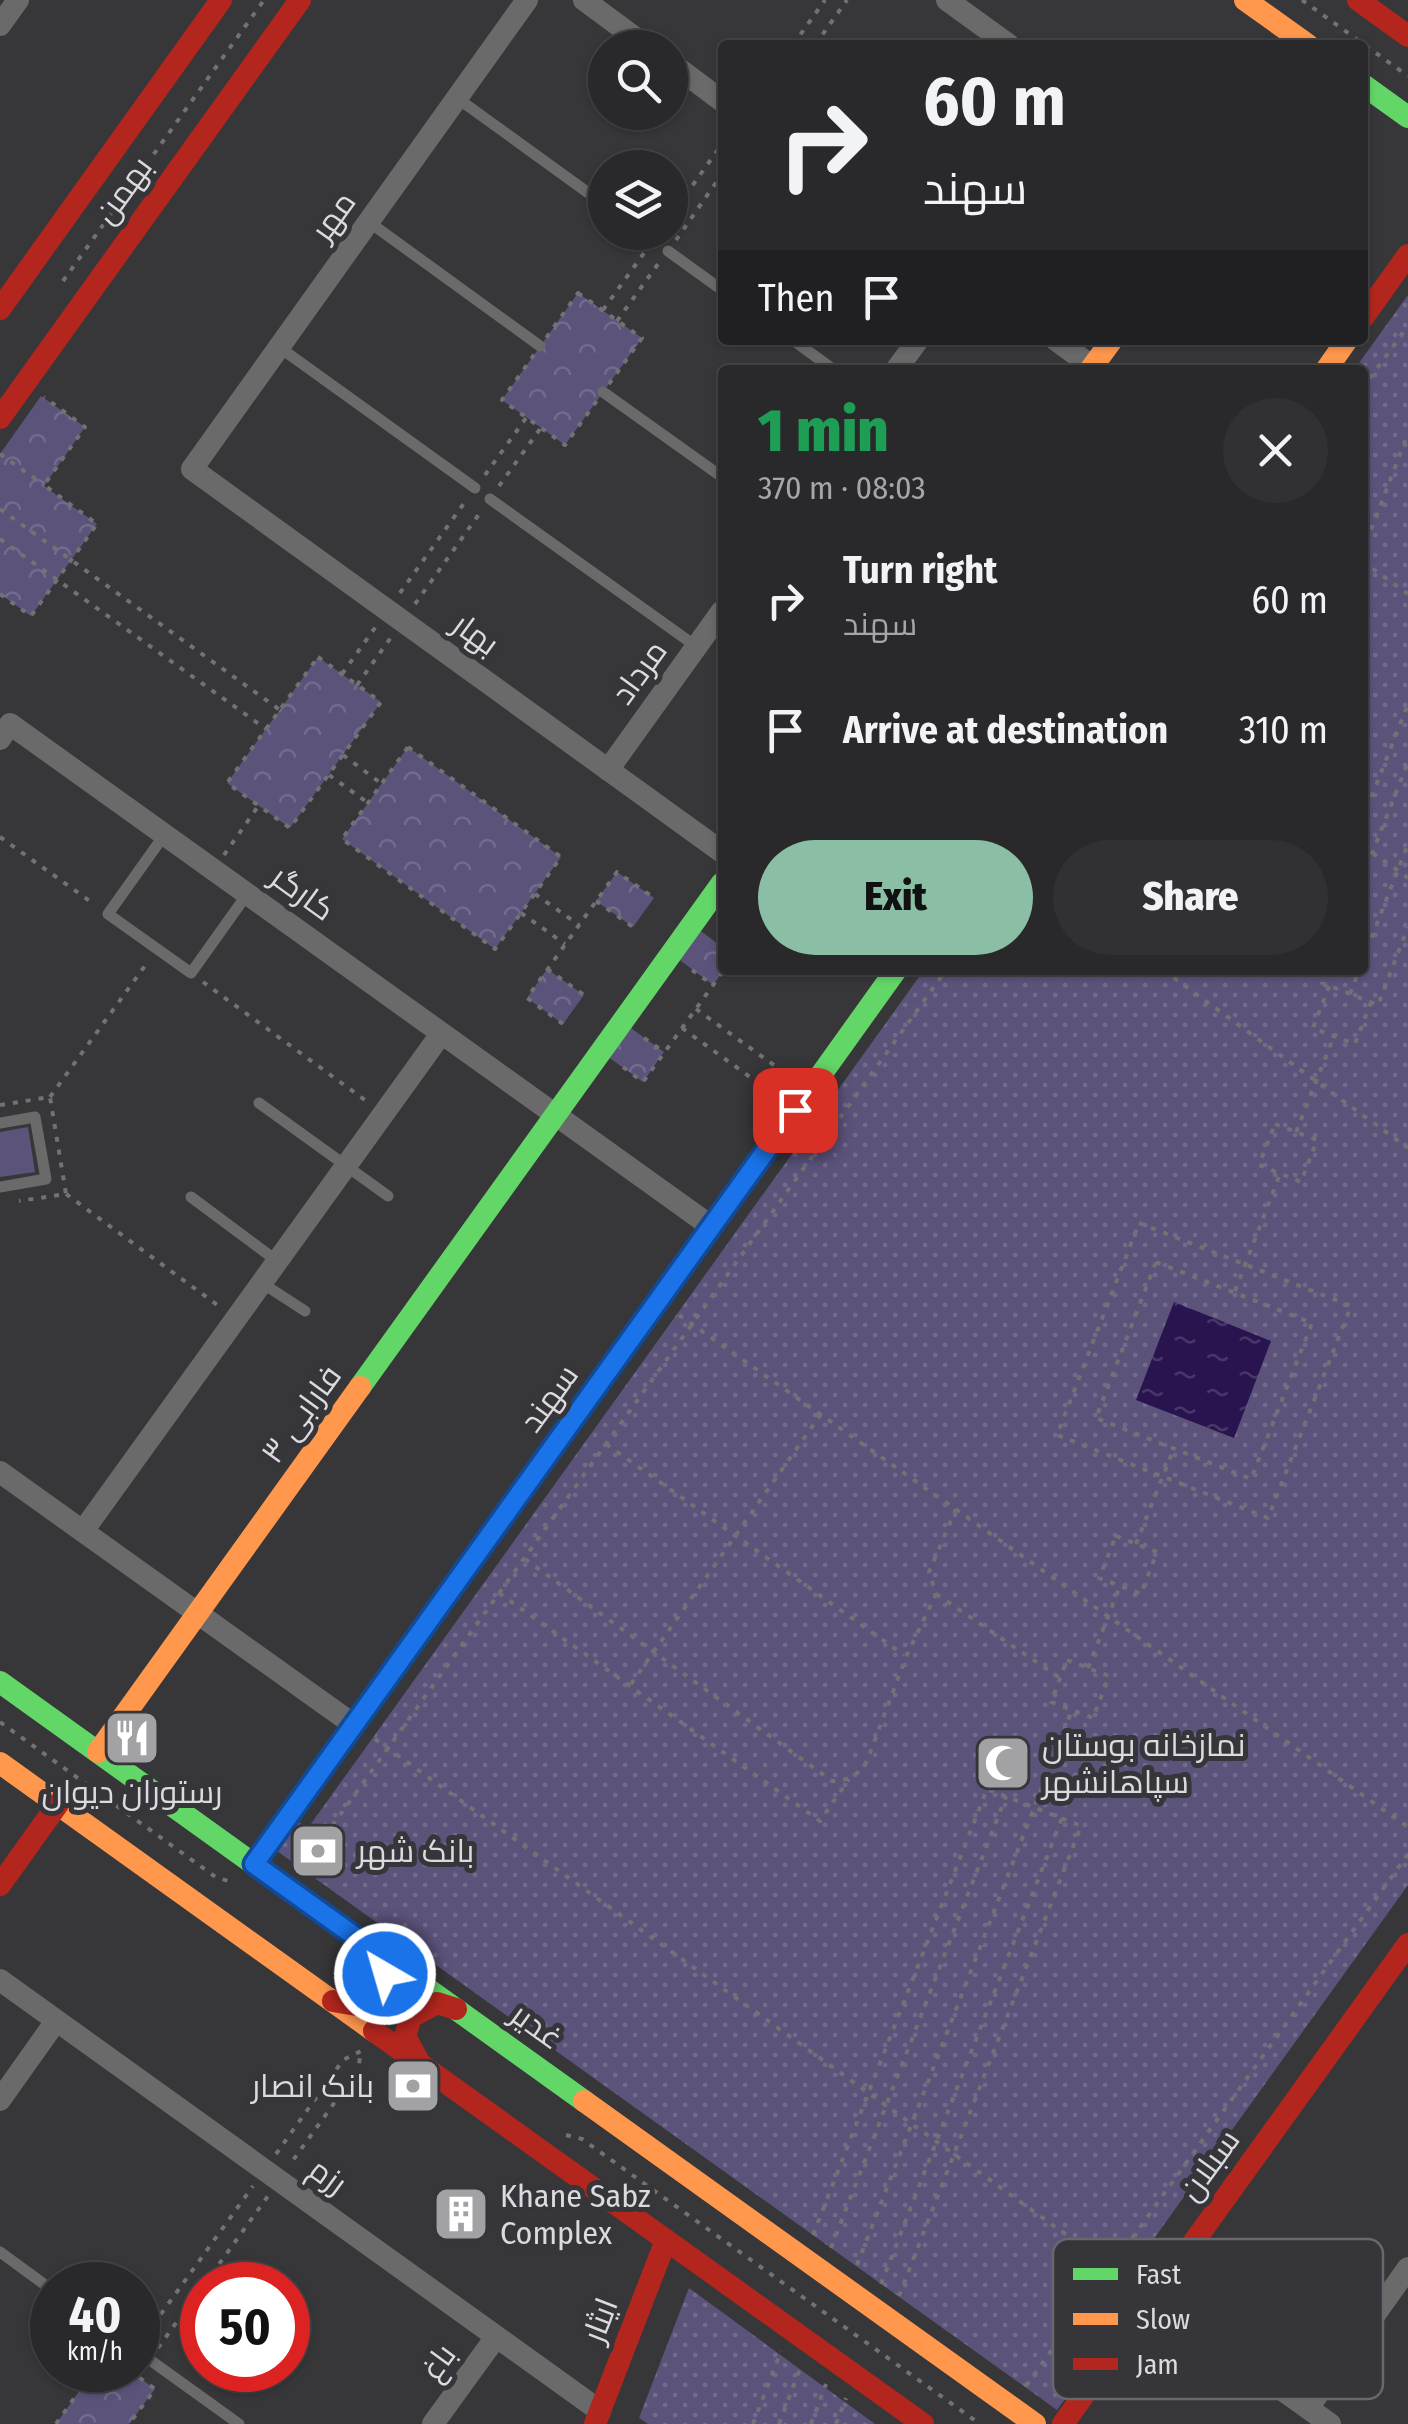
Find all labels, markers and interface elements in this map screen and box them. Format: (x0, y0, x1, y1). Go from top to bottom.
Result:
map controls (588, 30, 688, 250)
button: search (588, 30, 688, 130)
text: 60 m (923, 60, 1066, 144)
icon: right (758, 80, 888, 210)
street label: بهمن (86, 149, 160, 231)
button: layers (588, 150, 688, 250)
text: سهند (923, 162, 1027, 216)
street label: مهر (301, 184, 363, 250)
icon: arrive (854, 270, 909, 325)
text: Then (758, 275, 834, 321)
text: 1 min (758, 395, 889, 467)
button: close (1223, 398, 1328, 503)
text: 370 m · 08:03 (758, 469, 926, 507)
text: Turn right (843, 547, 997, 593)
icon: right (758, 573, 813, 628)
text: 60 m (1251, 577, 1328, 623)
street label: بهار (444, 603, 506, 663)
text: سهند (843, 605, 917, 643)
street label: مرداد (603, 633, 675, 711)
icon: arrive (758, 703, 813, 758)
text: Arrive at destination (843, 707, 1168, 753)
text: 310 m (1239, 707, 1328, 753)
button: Exit (758, 840, 1033, 955)
button: Share (1053, 840, 1328, 955)
street label: کارگر (262, 856, 342, 929)
pin (753, 1068, 838, 1153)
icon: arrive (768, 1083, 823, 1138)
street label: سهند (512, 1357, 586, 1439)
street label: فارابی ۳ (253, 1358, 349, 1470)
restaurant icon: رستوران دیوان (102, 1708, 162, 1768)
place label: نمازخانه بوستان سپاهانشهر (1040, 1726, 1245, 1802)
mosque icon: نمازخانه بوستان سپاهانشهر (973, 1733, 1033, 1793)
place label: رستوران دیوان (41, 1773, 223, 1811)
bank icon: بانک شهر (288, 1821, 348, 1881)
place label: بانک شهر (355, 1832, 474, 1870)
position arrow (333, 1922, 437, 2026)
street label: غدیر (502, 1994, 570, 2057)
bank icon: بانک انصار (383, 2056, 443, 2116)
place label: بانک انصار (250, 2067, 374, 2105)
street label: سبلان (1171, 2122, 1247, 2208)
street label: رزم (300, 2150, 354, 2205)
place label: Khane Sabz Complex (500, 2177, 651, 2252)
building icon: Khane Sabz Complex (431, 2184, 491, 2244)
legend (1053, 2239, 1383, 2399)
text: Fast (1136, 2258, 1182, 2291)
speed limit sign: 50 (180, 2262, 310, 2392)
text: 40 (68, 2285, 121, 2345)
street label: ایثار (574, 2292, 626, 2349)
text: Slow (1136, 2303, 1190, 2336)
street label: باغ (412, 2336, 466, 2389)
text: km/h (67, 2337, 123, 2367)
text: Jam (1136, 2348, 1179, 2381)

